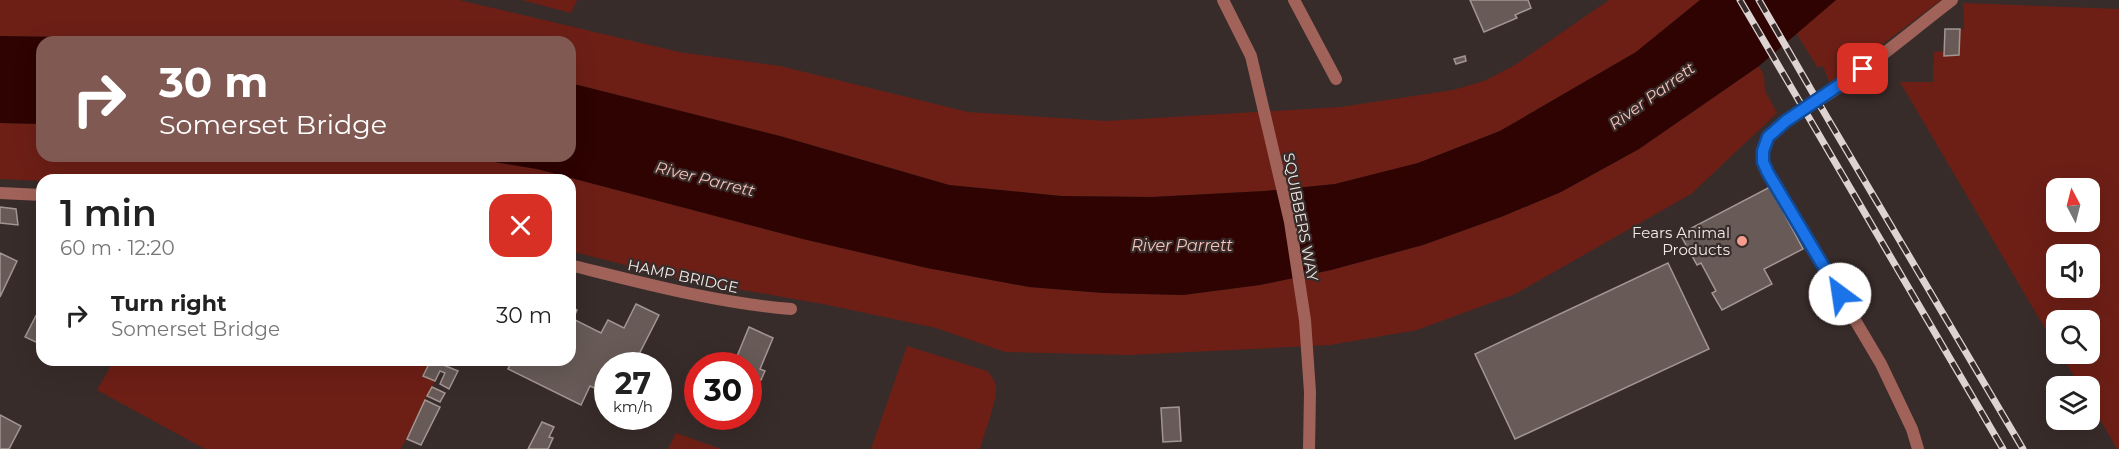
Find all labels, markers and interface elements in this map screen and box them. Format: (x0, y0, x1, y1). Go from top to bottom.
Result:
pin (1837, 43, 1888, 94)
icon: arrive (1846, 52, 1879, 85)
text: 30 m (159, 56, 268, 108)
water label: River Parrett (1605, 58, 1699, 134)
icon: right (60, 60, 138, 138)
text: Somerset Bridge (159, 108, 387, 141)
street label: SQUIBBERS WAY (1279, 151, 1323, 283)
water label: River Parrett (653, 157, 757, 201)
north arrow (2046, 178, 2100, 232)
map controls (2046, 178, 2100, 430)
text: 1 min (60, 191, 157, 235)
button: close (489, 194, 552, 257)
place label: Fears Animal Products (1632, 223, 1730, 259)
marker: Fears Animal Products (1735, 234, 1749, 248)
text: 60 m · 12:20 (60, 236, 175, 260)
water label: River Parrett (1131, 236, 1233, 255)
button: sound (2046, 244, 2100, 298)
street label: HAMP BRIDGE (626, 255, 740, 297)
position arrow (1808, 262, 1872, 326)
text: Turn right (111, 290, 226, 317)
icon: right (60, 299, 93, 332)
text: 30 m (496, 302, 552, 329)
button: search (2046, 310, 2100, 364)
text: Somerset Bridge (111, 317, 280, 341)
speed limit sign: 30 (684, 352, 762, 430)
text: 27 (615, 365, 651, 402)
button: layers (2046, 376, 2100, 430)
text: km/h (613, 397, 653, 416)

